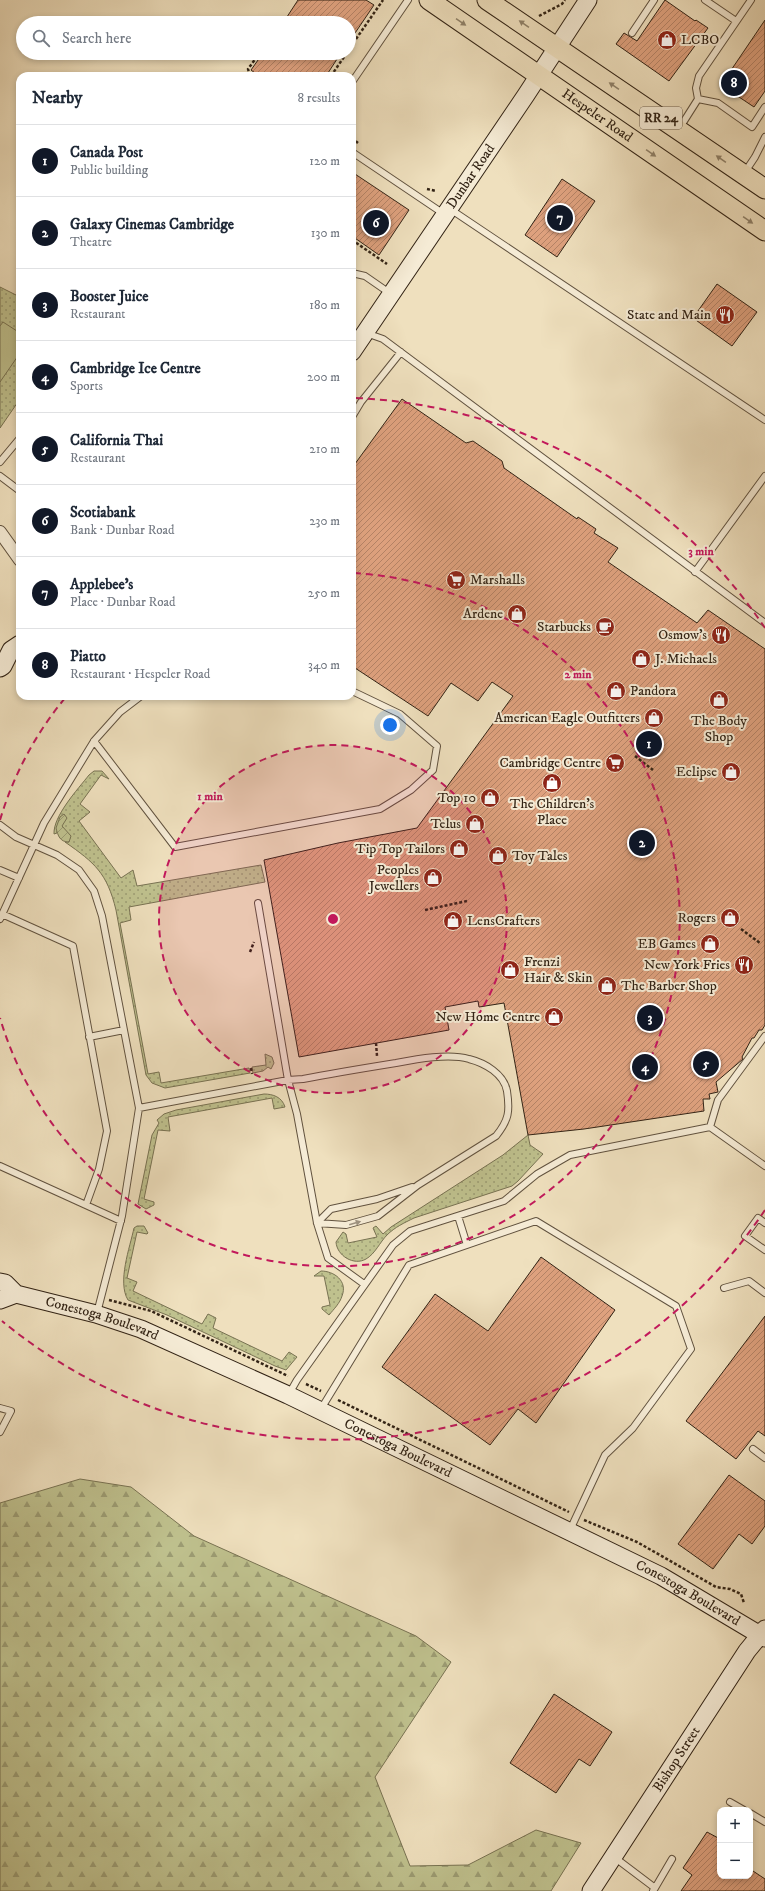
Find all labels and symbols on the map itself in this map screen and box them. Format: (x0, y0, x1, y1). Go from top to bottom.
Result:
one-way arrow (456, 18, 466, 26)
one-way arrow (519, 20, 529, 28)
shop icon: LCBO (656, 29, 678, 51)
place label: LCBO (681, 31, 719, 49)
pin: 8 (721, 68, 747, 98)
one-way arrow (609, 82, 619, 90)
street label: Hespeler Road (558, 85, 636, 146)
road number: RR 24 (640, 107, 682, 129)
street label: Dunbar Road (443, 141, 499, 212)
one-way arrow (646, 149, 657, 157)
one-way arrow (716, 155, 727, 163)
pin: 7 (547, 203, 573, 233)
pin: 6 (363, 208, 389, 238)
one-way arrow (743, 216, 753, 224)
restaurant icon: State and Main (714, 304, 736, 326)
place label: State and Main (627, 306, 712, 324)
text: 3 min (688, 544, 714, 559)
supermarket icon: Marshalls (445, 569, 467, 591)
place label: Marshalls (470, 571, 525, 589)
shop icon: Ardene (506, 603, 528, 625)
place label: Ardene (463, 605, 503, 623)
cafe icon: Starbucks (594, 616, 616, 638)
place label: Starbucks (537, 618, 591, 636)
restaurant icon: Osmow's (710, 624, 732, 646)
place label: Osmow's (658, 626, 707, 644)
shop icon: J. Michaels (630, 648, 652, 670)
place label: J. Michaels (653, 650, 717, 668)
text: 2 min (565, 667, 592, 682)
shop icon: Pandora (605, 680, 627, 702)
place label: Pandora (630, 682, 676, 700)
shop icon: The Body Shop (708, 689, 730, 711)
shop icon: American Eagle Outfitters (643, 707, 665, 729)
place label: American Eagle Outfitters (494, 709, 640, 727)
place label: The Body Shop (691, 712, 747, 746)
your location (380, 715, 400, 735)
pin: 1 (636, 729, 662, 759)
supermarket icon: Cambridge Centre (604, 752, 626, 774)
place label: Cambridge Centre (500, 754, 601, 772)
shop icon: Eclipse (720, 761, 742, 783)
place label: Eclipse (676, 763, 717, 781)
shop icon: The Children's Place (541, 772, 563, 794)
shop icon: Top 10 (479, 787, 501, 809)
text: 1 min (197, 789, 223, 804)
place label: Top 10 (437, 789, 476, 807)
place label: The Children's Place (510, 795, 595, 829)
shop icon: Telus (464, 813, 486, 835)
place label: Telus (430, 815, 461, 833)
pin: 2 (629, 828, 655, 858)
shop icon: Tip Top Tailors (448, 838, 470, 860)
place label: Tip Top Tailors (355, 840, 445, 858)
shop icon: Toy Tales (487, 845, 509, 867)
place label: Toy Tales (512, 847, 568, 865)
place label: Peoples Jewellers (367, 861, 419, 895)
shop icon: Peoples Jewellers (422, 867, 444, 889)
shop icon: Rogers (719, 907, 741, 929)
place label: Rogers (677, 909, 716, 927)
shop icon: LensCrafters (442, 910, 464, 932)
centre of rings (326, 912, 340, 926)
place label: LensCrafters (467, 912, 540, 930)
shop icon: EB Games (699, 933, 721, 955)
place label: EB Games (638, 935, 696, 953)
place label: Frenzi Hair & Skin (524, 953, 593, 987)
restaurant icon: New York Fries (733, 954, 755, 976)
place label: New York Fries (644, 956, 730, 974)
shop icon: Frenzi Hair & Skin (499, 959, 521, 981)
shop icon: The Barber Shop (596, 975, 618, 997)
place label: The Barber Shop (621, 977, 717, 995)
pin: 3 (637, 1003, 663, 1033)
shop icon: New Home Centre (543, 1006, 565, 1028)
place label: New Home Centre (436, 1008, 540, 1026)
pin: 5 (693, 1049, 719, 1079)
pin: 4 (632, 1052, 658, 1082)
one-way arrow (349, 1219, 362, 1225)
street label: Conestoga Boulevard (43, 1293, 161, 1345)
street label: Conestoga Boulevard (341, 1415, 455, 1482)
street label: Conestoga Boulevard (633, 1556, 743, 1630)
street label: Bishop Street (649, 1723, 705, 1795)

